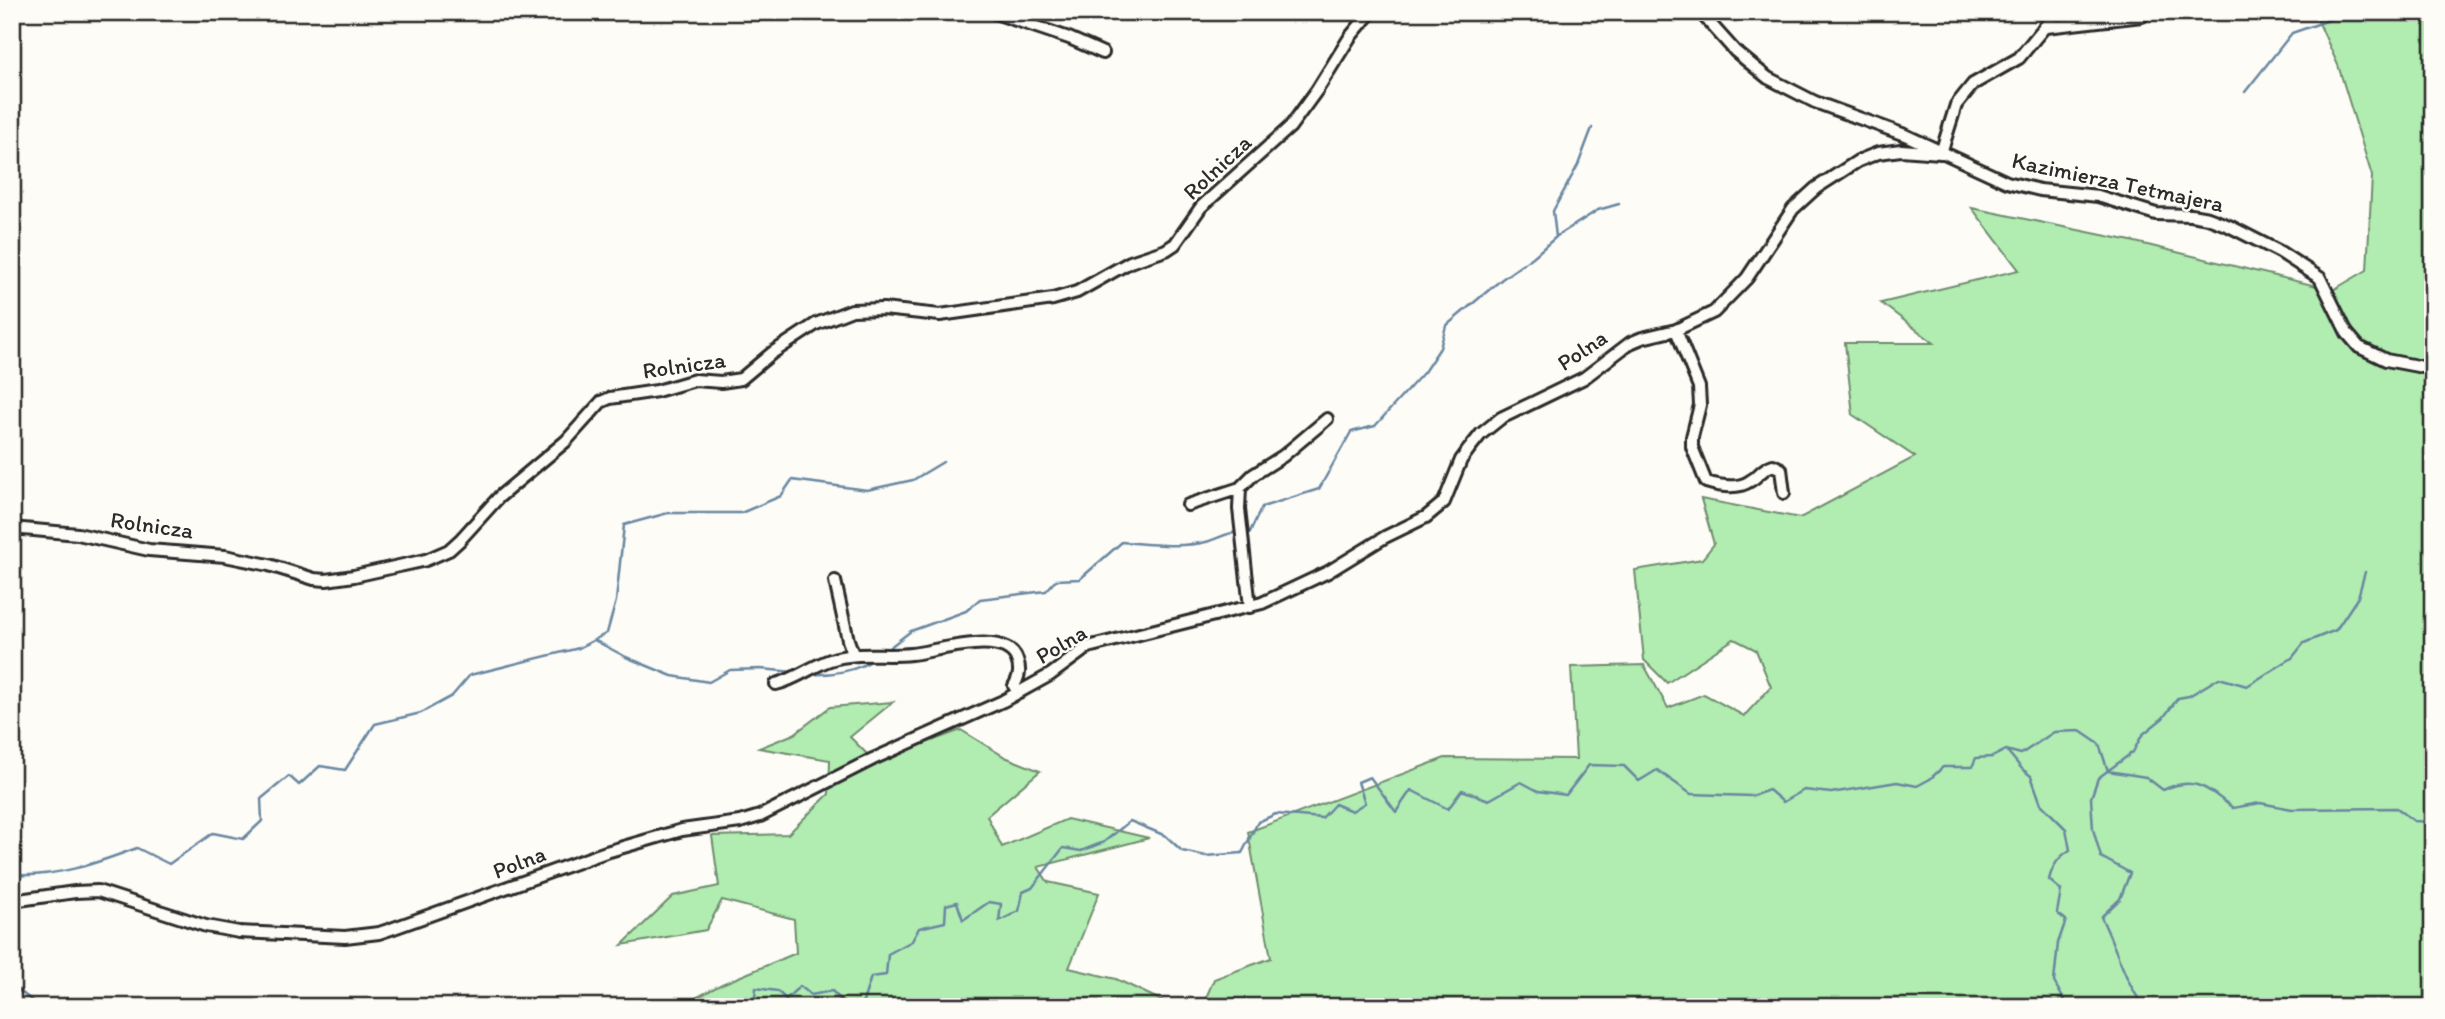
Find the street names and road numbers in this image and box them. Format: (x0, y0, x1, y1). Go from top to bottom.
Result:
street label: Rolnicza (1177, 128, 1257, 206)
street label: Kazimierza Tetmajera (2009, 146, 2227, 218)
street label: Polna (1552, 323, 1612, 377)
street label: Rolnicza (641, 345, 727, 385)
street label: Rolnicza (109, 505, 195, 545)
street label: Polna (1031, 618, 1091, 670)
street label: Polna (489, 839, 549, 885)

